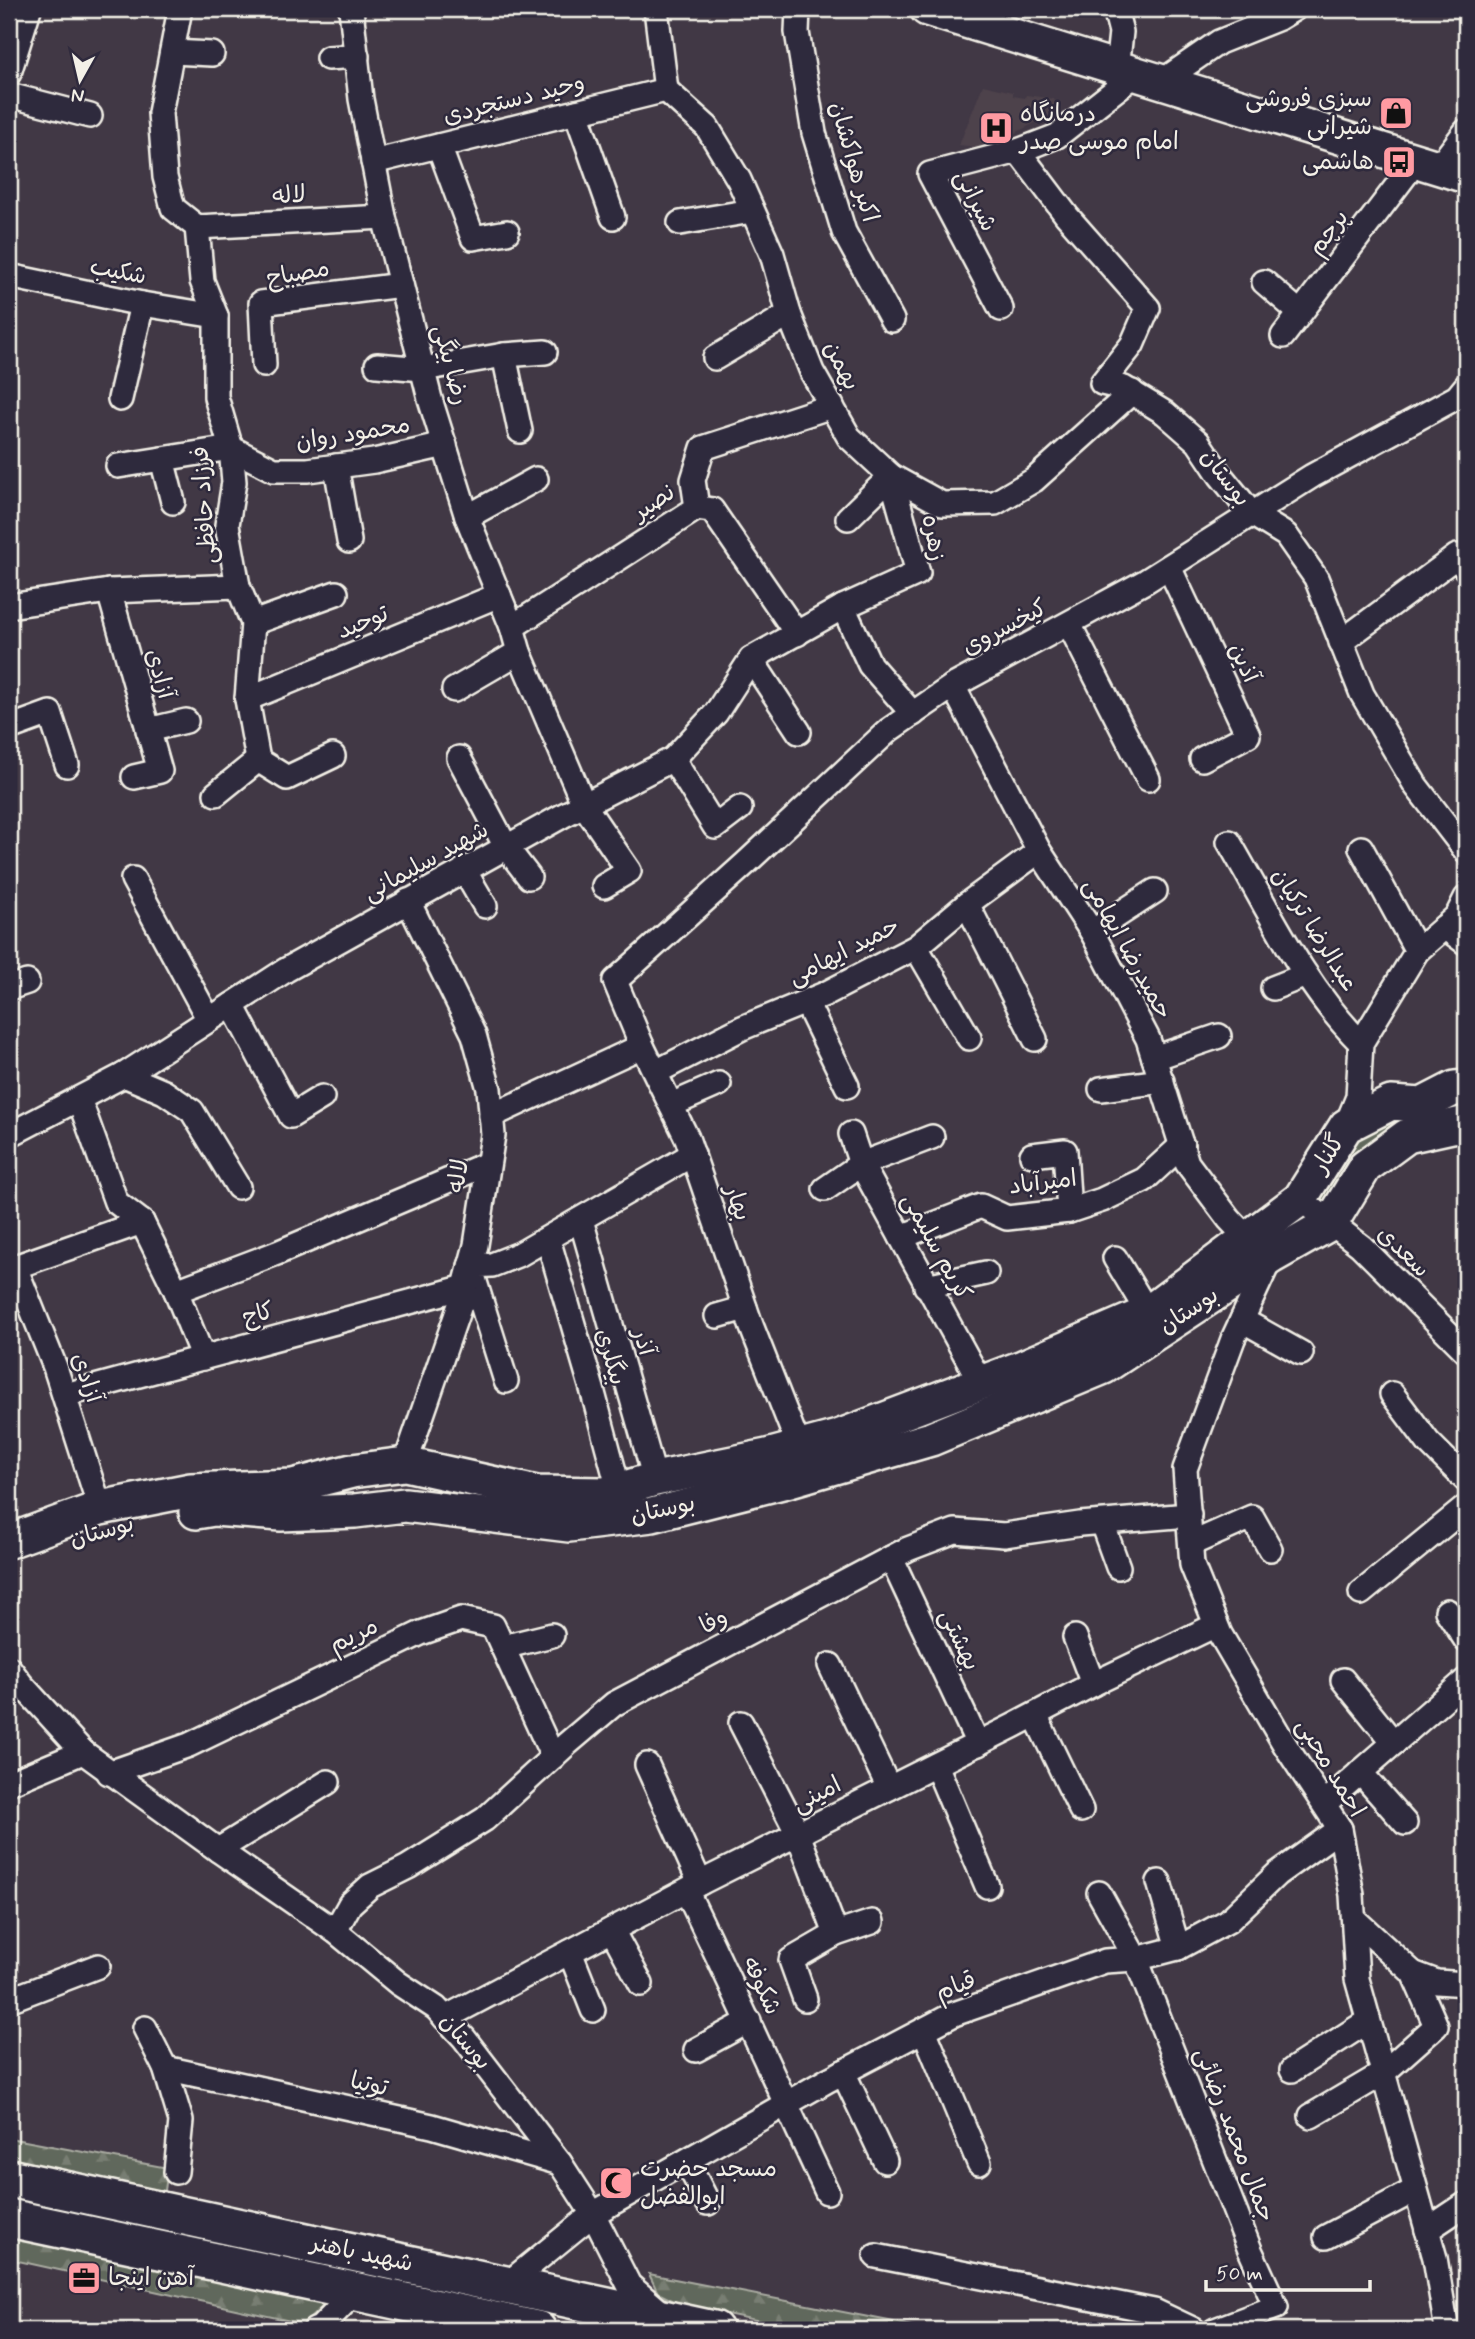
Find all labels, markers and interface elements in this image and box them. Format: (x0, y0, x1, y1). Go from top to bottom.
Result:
north arrow (46, 46, 116, 116)
street label: وحید دستجردی (440, 67, 588, 133)
text: N (70, 82, 86, 109)
place label: سبزی فروشی شیرانی (1245, 84, 1372, 143)
shop icon: سبزی فروشی شیرانی (1377, 94, 1415, 132)
street label: اکبر هواکشان (821, 98, 885, 226)
place label: درمانگاه امام موسی صدر (1018, 99, 1179, 159)
hospital icon: درمانگاه امام موسی صدر (977, 109, 1015, 147)
bus stop icon: هاشمی (1380, 143, 1418, 181)
place label: هاشمی (1302, 147, 1374, 178)
street label: شیرانی (946, 165, 1004, 237)
street label: لاله (271, 180, 307, 212)
street label: پرچم (1301, 204, 1357, 263)
street label: شکیب (87, 251, 149, 293)
street label: مصباح (264, 253, 332, 295)
street label: رضا بیگی (424, 321, 476, 409)
street label: بهمن (815, 336, 867, 396)
street label: محمود روان (294, 410, 412, 458)
street label: بوستان (1193, 442, 1257, 514)
street label: فرزاد حافظی (185, 445, 225, 565)
street label: نصیر (625, 477, 681, 530)
street label: زهره (913, 512, 953, 564)
street label: کیخسروی (957, 593, 1053, 663)
street label: توحید (333, 598, 394, 647)
street label: آذین (1220, 638, 1266, 689)
street label: آزادی (137, 645, 181, 704)
street label: شهید سلیمانی (358, 815, 494, 909)
street label: عبدالرضا ترکیان (1264, 862, 1364, 998)
street label: حمیدرضا ایهامی (1075, 873, 1179, 1025)
street label: حمید ایهامی (783, 911, 905, 993)
street label: گلنار (1304, 1128, 1353, 1181)
street label: لاله (441, 1157, 477, 1195)
street label: امیرآباد (1007, 1163, 1079, 1203)
street label: بهار (716, 1179, 758, 1225)
street label: کریم سلیمی (893, 1188, 978, 1307)
street label: سعدی (1370, 1219, 1436, 1285)
street label: بوستان (1153, 1280, 1225, 1342)
street label: کاج (239, 1296, 277, 1334)
street label: آذر (624, 1323, 662, 1360)
street label: بیگلری (587, 1325, 633, 1389)
street label: آزادی (63, 1349, 109, 1408)
street label: بوستان (628, 1488, 698, 1532)
street label: بوستان (66, 1509, 138, 1555)
street label: وفا (695, 1602, 733, 1642)
street label: بهشتی (931, 1604, 987, 1676)
street label: مریم (324, 1611, 384, 1662)
street label: احمد محبی (1288, 1713, 1372, 1823)
street label: امینی (787, 1770, 847, 1820)
street label: شکوفه (734, 1952, 788, 2020)
street label: قیام (931, 1965, 981, 2010)
street label: بوستان (432, 2007, 498, 2077)
street label: جمال محمد رضائی (1187, 2043, 1281, 2227)
street label: توتیا (347, 2066, 392, 2105)
place label: مسجد حضرت ابوالفضل (640, 2154, 777, 2213)
mosque icon: مسجد حضرت ابوالفضل (597, 2164, 635, 2202)
street label: شهید باهنر (306, 2228, 416, 2280)
scale bar (1206, 2248, 1370, 2292)
office icon: آهن اینجا (65, 2259, 103, 2297)
text: 50 m (1216, 2260, 1263, 2288)
place label: آهن اینجا (108, 2263, 195, 2294)

